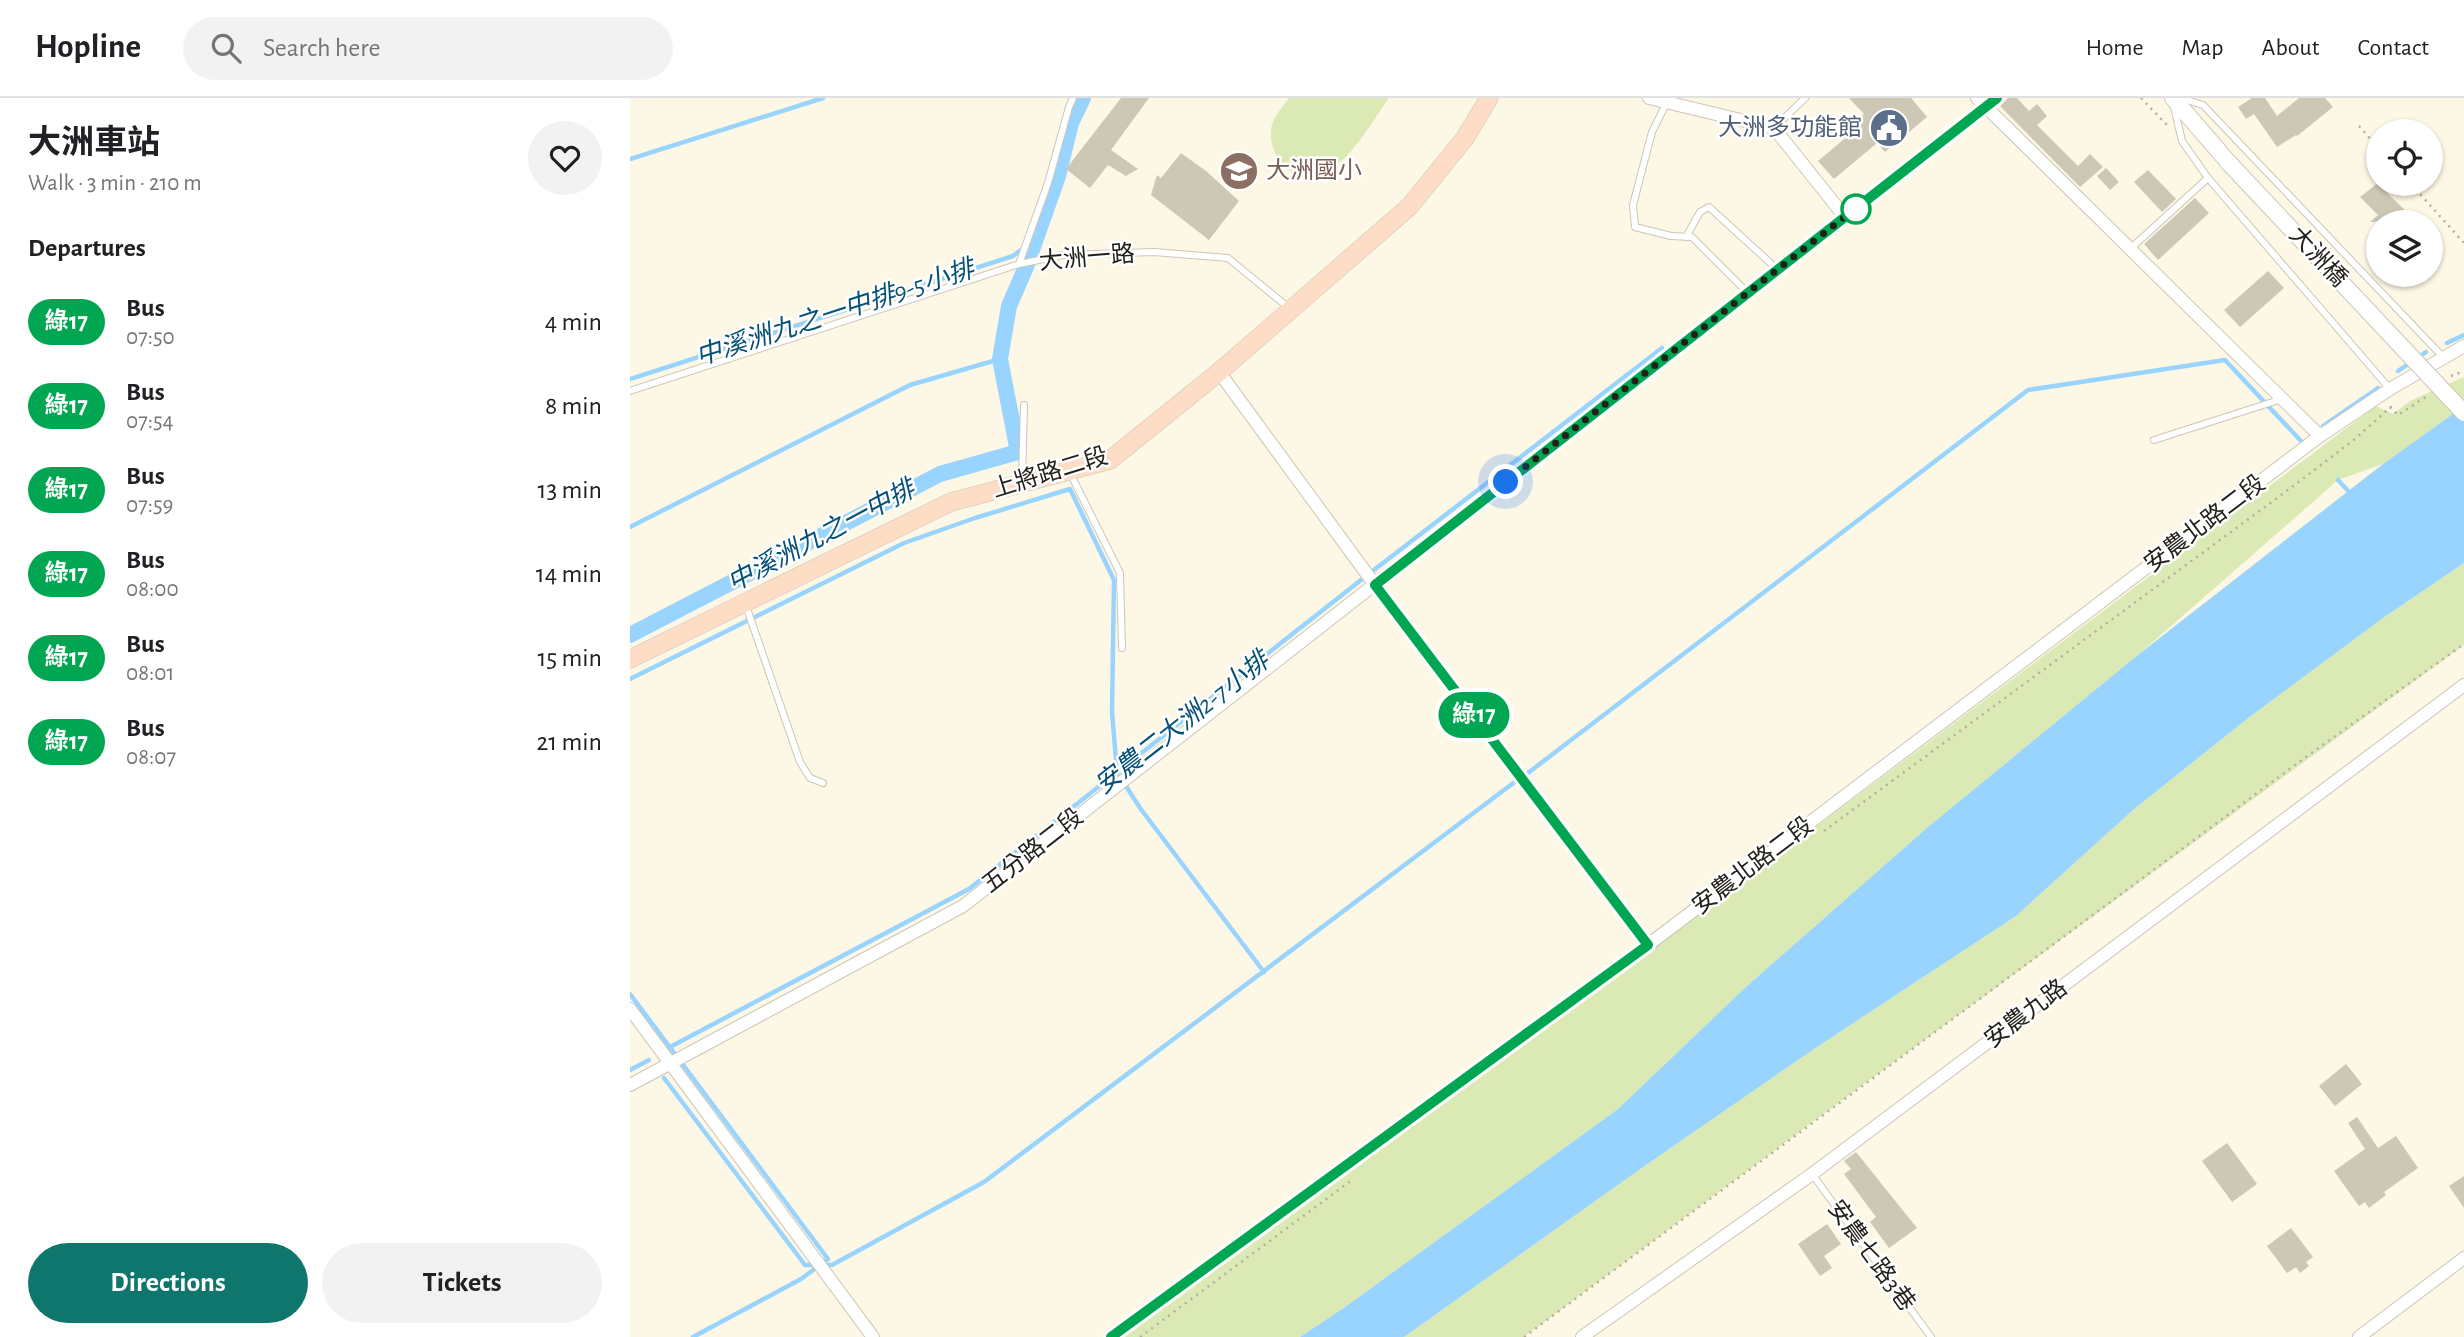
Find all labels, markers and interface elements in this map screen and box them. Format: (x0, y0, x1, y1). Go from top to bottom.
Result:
search box (183, 17, 673, 80)
icon: search (207, 29, 245, 67)
text: Hopline (35, 31, 141, 64)
text: Search here (263, 35, 381, 61)
text: Home (2086, 36, 2144, 60)
text: Map (2182, 36, 2224, 60)
text: About (2262, 36, 2319, 60)
text: Contact (2357, 36, 2429, 60)
public building icon: 大洲多功能館 (1868, 107, 1910, 149)
place label: 大洲多功能館 (1718, 114, 1862, 140)
map controls (2366, 119, 2443, 287)
button: locate (2366, 119, 2443, 196)
button: heart (528, 121, 602, 195)
text: 大洲車站 (28, 127, 160, 160)
school or university icon: 大洲國小 (1218, 150, 1260, 192)
place label: 大洲國小 (1266, 158, 1362, 183)
text: Walk · 3 min · 210 m (28, 172, 202, 195)
unlabelled marker (1841, 194, 1871, 224)
button: layers (2366, 210, 2443, 287)
street label: 大洲橋 (2285, 221, 2353, 292)
text: Departures (28, 235, 146, 261)
street label: 大洲一路 (1038, 240, 1136, 274)
water label: 中溪洲九之一中排9-5小排 (692, 254, 980, 370)
text: Bus (126, 295, 165, 321)
text: 4 min (545, 309, 602, 335)
text: 綠17 (45, 310, 88, 334)
text: 07:50 (126, 326, 175, 349)
text: Bus (126, 379, 165, 405)
text: 8 min (545, 393, 602, 419)
text: 綠17 (45, 394, 88, 418)
text: 07:54 (126, 410, 174, 433)
street label: 上將路二段 (989, 442, 1111, 502)
text: Bus (126, 463, 165, 489)
your location (1488, 464, 1523, 499)
street label: 安農北路二段 (2139, 469, 2270, 577)
water label: 中溪洲九之一中排 (723, 473, 922, 596)
text: 13 min (538, 477, 602, 503)
text: 綠17 (45, 478, 88, 502)
text: 07:59 (126, 494, 173, 517)
text: Bus (126, 547, 165, 573)
text: 14 min (536, 561, 602, 587)
text: 綠17 (45, 562, 88, 586)
text: 08:00 (126, 578, 179, 601)
text: Bus (126, 631, 165, 657)
text: 15 min (537, 645, 602, 671)
water label: 安農二大洲2-7小排 (1090, 645, 1276, 799)
text: 綠17 (45, 646, 88, 670)
text: 08:01 (126, 662, 174, 685)
line badge: 綠17 (1434, 692, 1514, 738)
text: 綠17 (1452, 703, 1496, 727)
text: Bus (126, 715, 165, 741)
text: 21 min (536, 729, 602, 755)
text: 綠17 (45, 730, 88, 754)
text: 08:07 (126, 746, 176, 769)
street label: 五分路二段 (977, 803, 1088, 897)
street label: 安農北路二段 (1687, 811, 1818, 919)
street label: 安農九路 (1979, 974, 2072, 1052)
street label: 安農七路3巷 (1823, 1195, 1921, 1316)
button: Directions (28, 1243, 308, 1323)
button: Tickets (322, 1243, 602, 1323)

